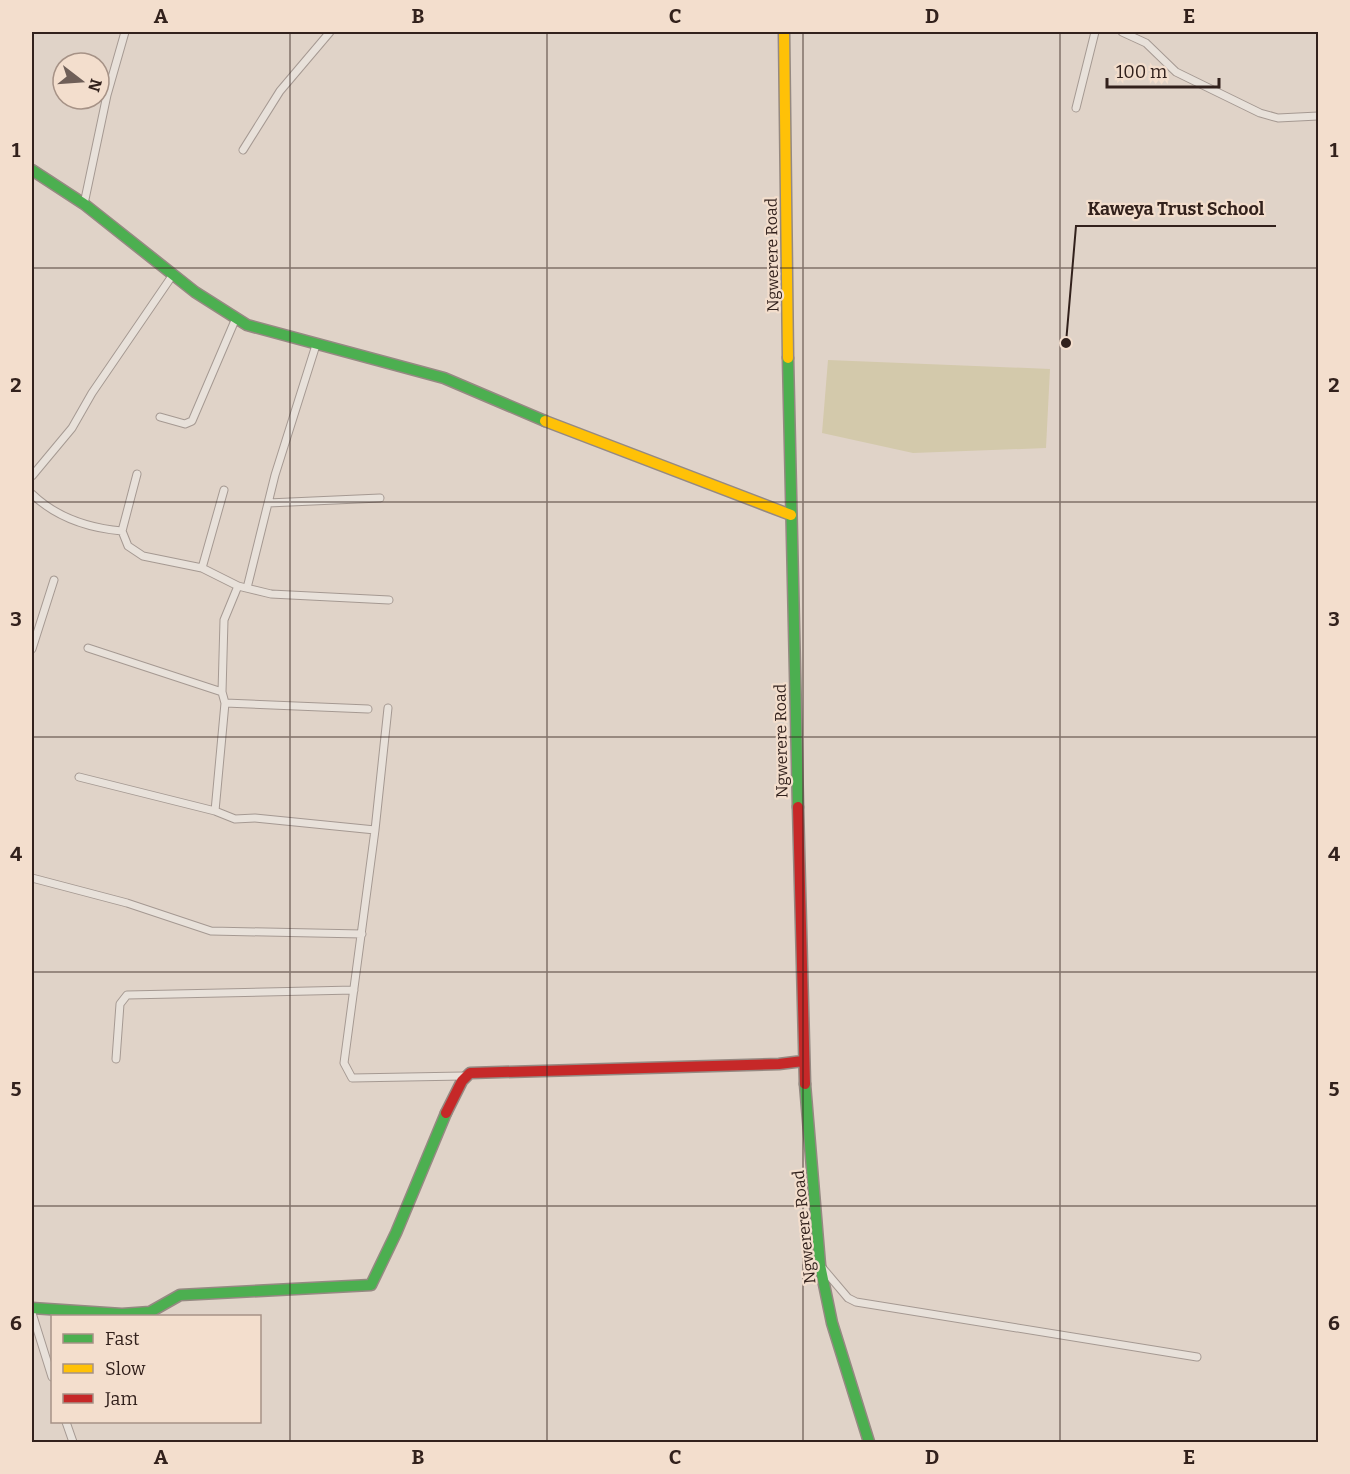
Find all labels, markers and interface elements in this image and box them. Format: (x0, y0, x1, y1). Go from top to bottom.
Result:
text: A (154, 4, 169, 28)
text: B (412, 4, 425, 28)
text: C (669, 4, 681, 28)
text: D (925, 4, 939, 28)
text: E (1183, 4, 1195, 28)
north arrow (51, 51, 111, 111)
scale bar (1107, 51, 1220, 89)
text: 100 m (1116, 61, 1167, 83)
text: N (84, 77, 106, 94)
text: 1 (12, 138, 21, 162)
text: 1 (1330, 138, 1339, 162)
callout: Kaweya Trust School (1076, 190, 1276, 226)
street label: Ngwerere Road (761, 197, 782, 312)
text: Kaweya Trust School (1088, 198, 1265, 220)
text: 2 (10, 373, 22, 397)
text: 2 (1328, 373, 1340, 397)
text: 3 (10, 607, 22, 631)
text: 3 (1328, 607, 1340, 631)
street label: Ngwerere Road (770, 683, 791, 798)
text: 4 (10, 842, 22, 866)
text: 4 (1328, 842, 1340, 866)
text: 5 (11, 1077, 22, 1101)
text: 5 (1329, 1077, 1340, 1101)
street label: Ngwerere Road (789, 1169, 819, 1285)
text: 6 (10, 1311, 22, 1335)
text: 6 (1328, 1311, 1340, 1335)
legend (51, 1315, 261, 1423)
text: Fast (105, 1328, 140, 1350)
text: Slow (105, 1358, 146, 1380)
text: Jam (104, 1388, 138, 1410)
text: A (154, 1445, 169, 1469)
text: B (412, 1445, 425, 1469)
text: C (669, 1445, 681, 1469)
text: D (925, 1445, 939, 1469)
text: E (1183, 1445, 1195, 1469)

